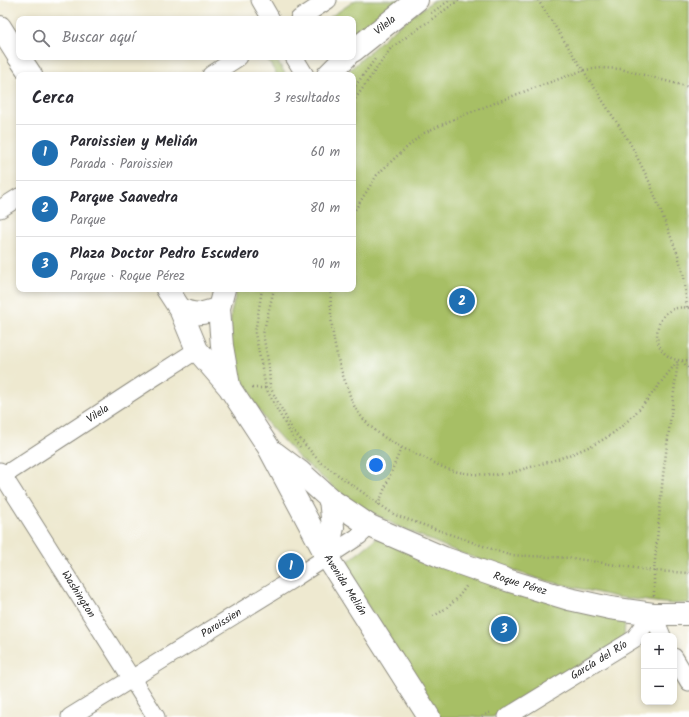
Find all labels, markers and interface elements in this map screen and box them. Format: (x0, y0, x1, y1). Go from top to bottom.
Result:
street label: Vilela (370, 11, 400, 40)
search box (16, 16, 356, 60)
text: Buscar aquí (62, 26, 135, 50)
icon: search (30, 27, 52, 49)
text: Cerca (32, 85, 74, 112)
text: 3 resultados (273, 88, 340, 109)
text: Paroissien y Melián (70, 130, 198, 154)
text: 1 (43, 142, 47, 163)
text: 60 m (311, 142, 340, 163)
text: Parada · Paroissien (70, 154, 173, 175)
text: Parque Saavedra (70, 186, 178, 210)
text: 2 (41, 198, 49, 219)
text: 80 m (310, 198, 340, 219)
text: Parque (70, 210, 106, 231)
text: Plaza Doctor Pedro Escudero (70, 242, 259, 266)
text: 3 (41, 254, 49, 275)
text: 90 m (312, 254, 340, 275)
text: Parque · Roque Pérez (70, 266, 185, 287)
pin: 2 (449, 286, 475, 316)
street label: Vilela (83, 400, 113, 428)
your location (366, 455, 386, 475)
pin: 1 (278, 551, 304, 581)
street label: Avenida Melián (319, 551, 371, 620)
street label: Washington (56, 567, 100, 622)
street label: Roque Pérez (491, 567, 549, 601)
street label: Paroissien (197, 604, 245, 643)
pin: 3 (491, 614, 517, 644)
map controls (641, 633, 677, 705)
button: + (641, 633, 677, 669)
street label: García del Río (567, 636, 631, 685)
button: − (641, 669, 677, 705)

